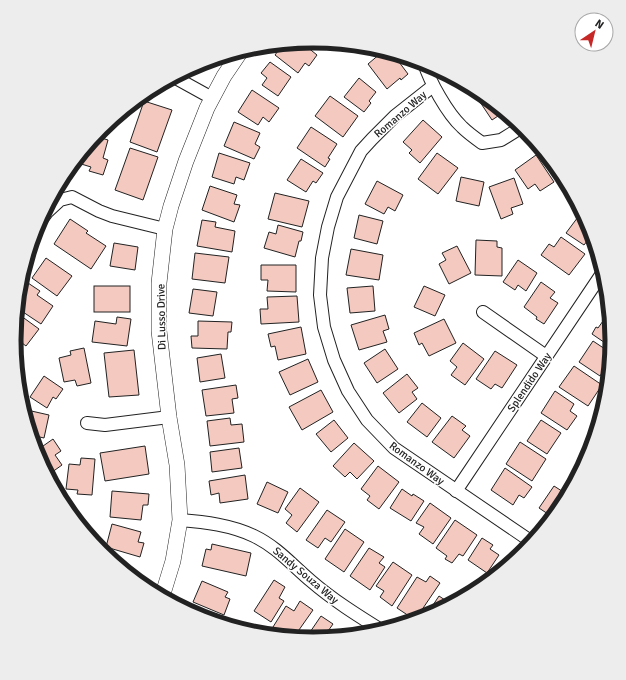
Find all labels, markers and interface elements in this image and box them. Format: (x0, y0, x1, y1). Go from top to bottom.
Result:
north arrow (574, 12, 614, 52)
text: N (593, 17, 606, 32)
street label: Romanzo Way (372, 88, 430, 141)
street label: Di Lusso Drive (154, 284, 169, 350)
street label: Splendido Way (505, 349, 555, 414)
street label: Romanzo Way (387, 439, 447, 488)
street label: Sandy Souza Way (270, 544, 342, 607)

